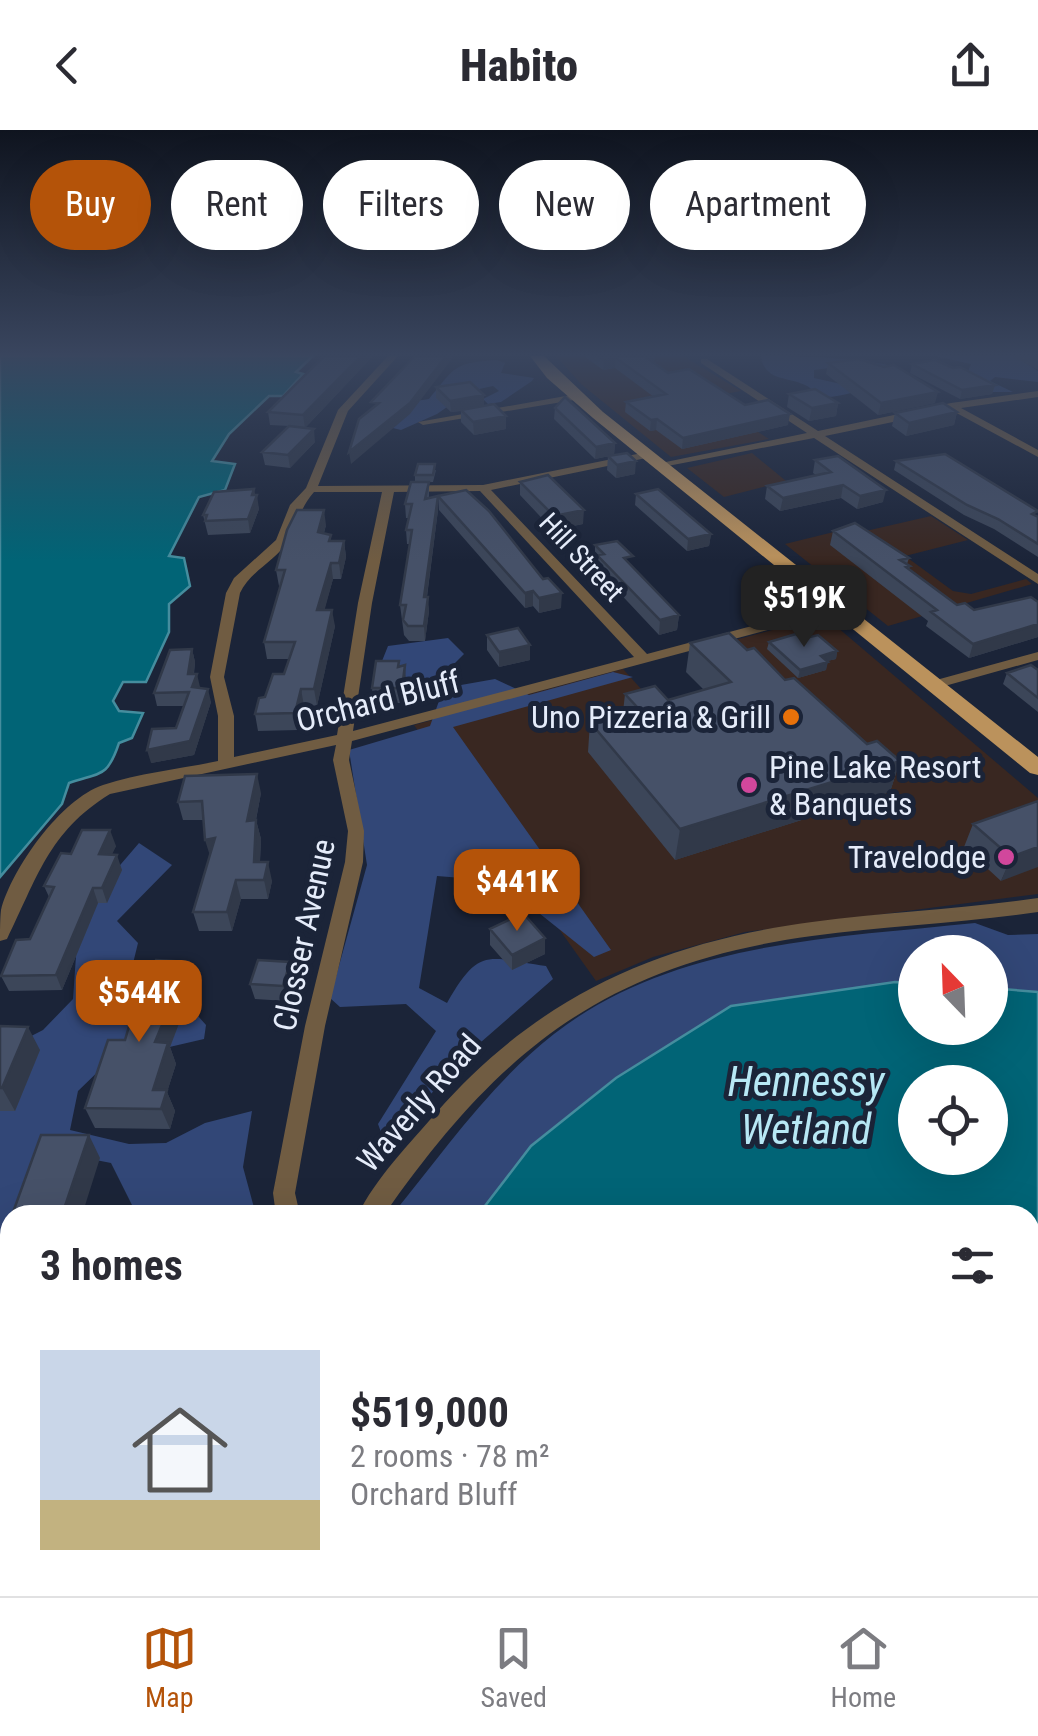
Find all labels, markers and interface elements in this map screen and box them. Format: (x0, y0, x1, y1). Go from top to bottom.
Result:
icon: back (40, 38, 95, 93)
icon: share (943, 38, 998, 93)
text: Habito (460, 39, 578, 92)
chip: Buy (30, 160, 151, 250)
chip: Rent (171, 160, 303, 250)
chip: Filters (323, 160, 479, 250)
chip: New (499, 160, 630, 250)
chip: Apartment (650, 160, 866, 250)
street label: Hill Street (533, 506, 631, 608)
pin: $519K (734, 565, 874, 650)
text: $519K (763, 578, 845, 616)
street label: Orchard Bluff (292, 662, 464, 740)
place label: Uno Pizzeria & Grill (531, 698, 771, 736)
marker: Uno Pizzeria & Grill (780, 706, 802, 728)
place label: Pine Lake Resort & Banquets (769, 748, 982, 823)
marker: Pine Lake Resort & Banquets (738, 774, 760, 796)
street label: Closser Avenue (265, 836, 343, 1034)
place label: Travelodge (848, 838, 986, 876)
marker: Travelodge (995, 846, 1017, 868)
pin: $441K (447, 849, 587, 934)
text: $441K (476, 862, 558, 900)
north arrow (898, 935, 1008, 1045)
map controls (898, 935, 1008, 1175)
pin: $544K (69, 960, 209, 1045)
text: $544K (98, 973, 180, 1011)
street label: Waverly Road (349, 1027, 489, 1179)
water label: Hennessy Wetland (727, 1057, 886, 1154)
button: locate (898, 1065, 1008, 1175)
icon: filters (945, 1238, 1000, 1293)
text: 3 homes (40, 1241, 183, 1290)
text: $519,000 (350, 1388, 509, 1437)
icon: home (120, 1390, 240, 1510)
text: 2 rooms · 78 m² (350, 1437, 549, 1475)
text: Orchard Bluff (350, 1475, 517, 1513)
tab: Map (142, 1621, 197, 1714)
tab: Saved (480, 1621, 547, 1714)
tab: Home (831, 1621, 896, 1714)

